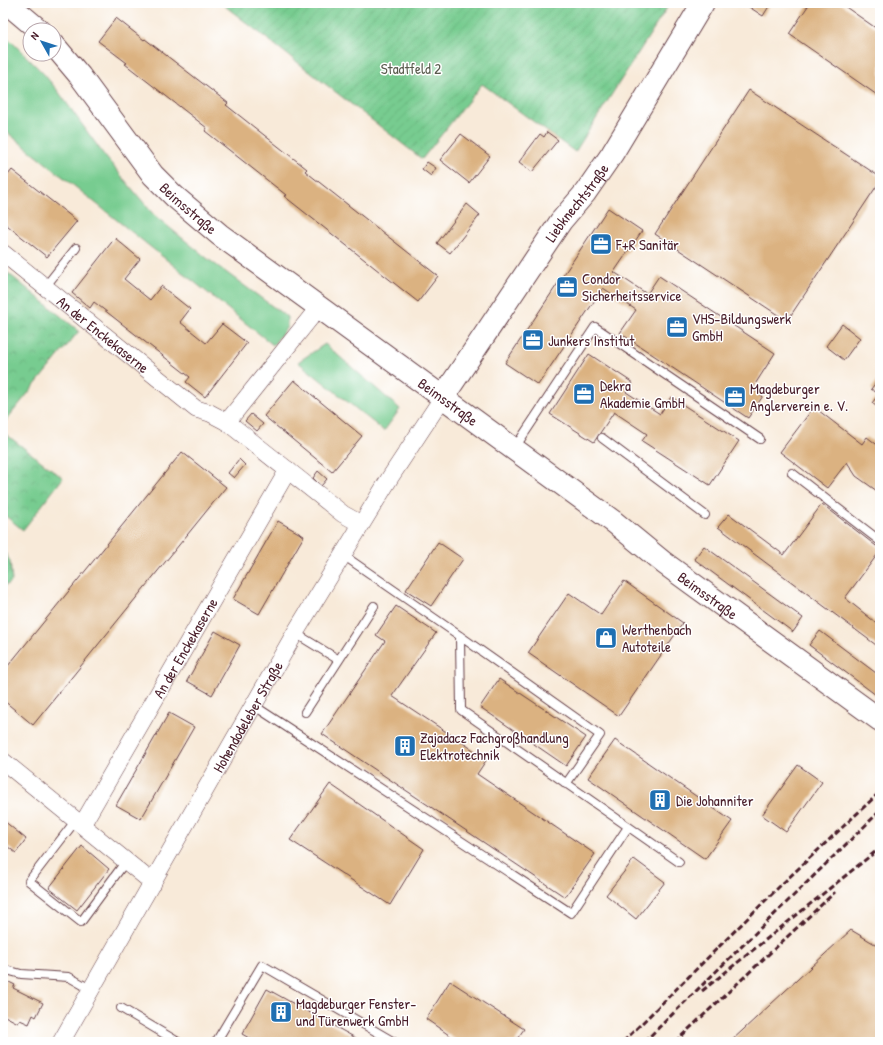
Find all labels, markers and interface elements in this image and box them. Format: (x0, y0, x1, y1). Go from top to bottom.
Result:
north arrow (22, 22, 62, 62)
text: N (27, 29, 42, 42)
park label: Stadtfeld 2 (381, 58, 441, 79)
street label: Liebknechtstraße (540, 159, 613, 246)
street label: Beimsstraße (155, 177, 222, 239)
office icon: F+R Sanitär (588, 231, 614, 257)
place label: F+R Sanitär (615, 234, 679, 255)
place label: Condor Sicherheitsservice (582, 268, 681, 306)
office icon: Condor Sicherheitsservice (554, 274, 580, 300)
street label: An der Enckekaserne (53, 291, 154, 378)
place label: VHS-Bildungswerk GmbH (692, 308, 791, 346)
office icon: VHS-Bildungswerk GmbH (664, 314, 690, 340)
office icon: Junkers Institut (520, 327, 546, 353)
place label: Junkers Institut (548, 330, 635, 351)
street label: Beimsstraße (414, 372, 483, 430)
place label: Dekra Akademie GmbH (600, 375, 685, 413)
place label: Magdeburger Anglerverein e. V. (750, 378, 848, 416)
office icon: Dekra Akademie GmbH (571, 381, 597, 407)
office icon: Magdeburger Anglerverein e. V. (722, 384, 748, 410)
street label: Beimsstraße (674, 566, 742, 624)
street label: An der Enckekaserne (148, 594, 222, 702)
place label: Werthenbach Autoteile (622, 619, 691, 657)
shop icon: Werthenbach Autoteile (593, 625, 619, 651)
street label: Hohendodeleber Straße (207, 657, 287, 776)
place label: Zajadacz Fachgroßhandlung Elektrotechnik (420, 727, 569, 765)
building icon: Zajadacz Fachgroßhandlung Elektrotechnik (392, 733, 418, 759)
building icon: Die Johanniter (647, 787, 673, 813)
place label: Die Johanniter (676, 790, 754, 811)
place label: Magdeburger Fenster- und Türenwerk GmbH (296, 993, 416, 1031)
building icon: Magdeburger Fenster- und Türenwerk GmbH (268, 999, 294, 1025)

